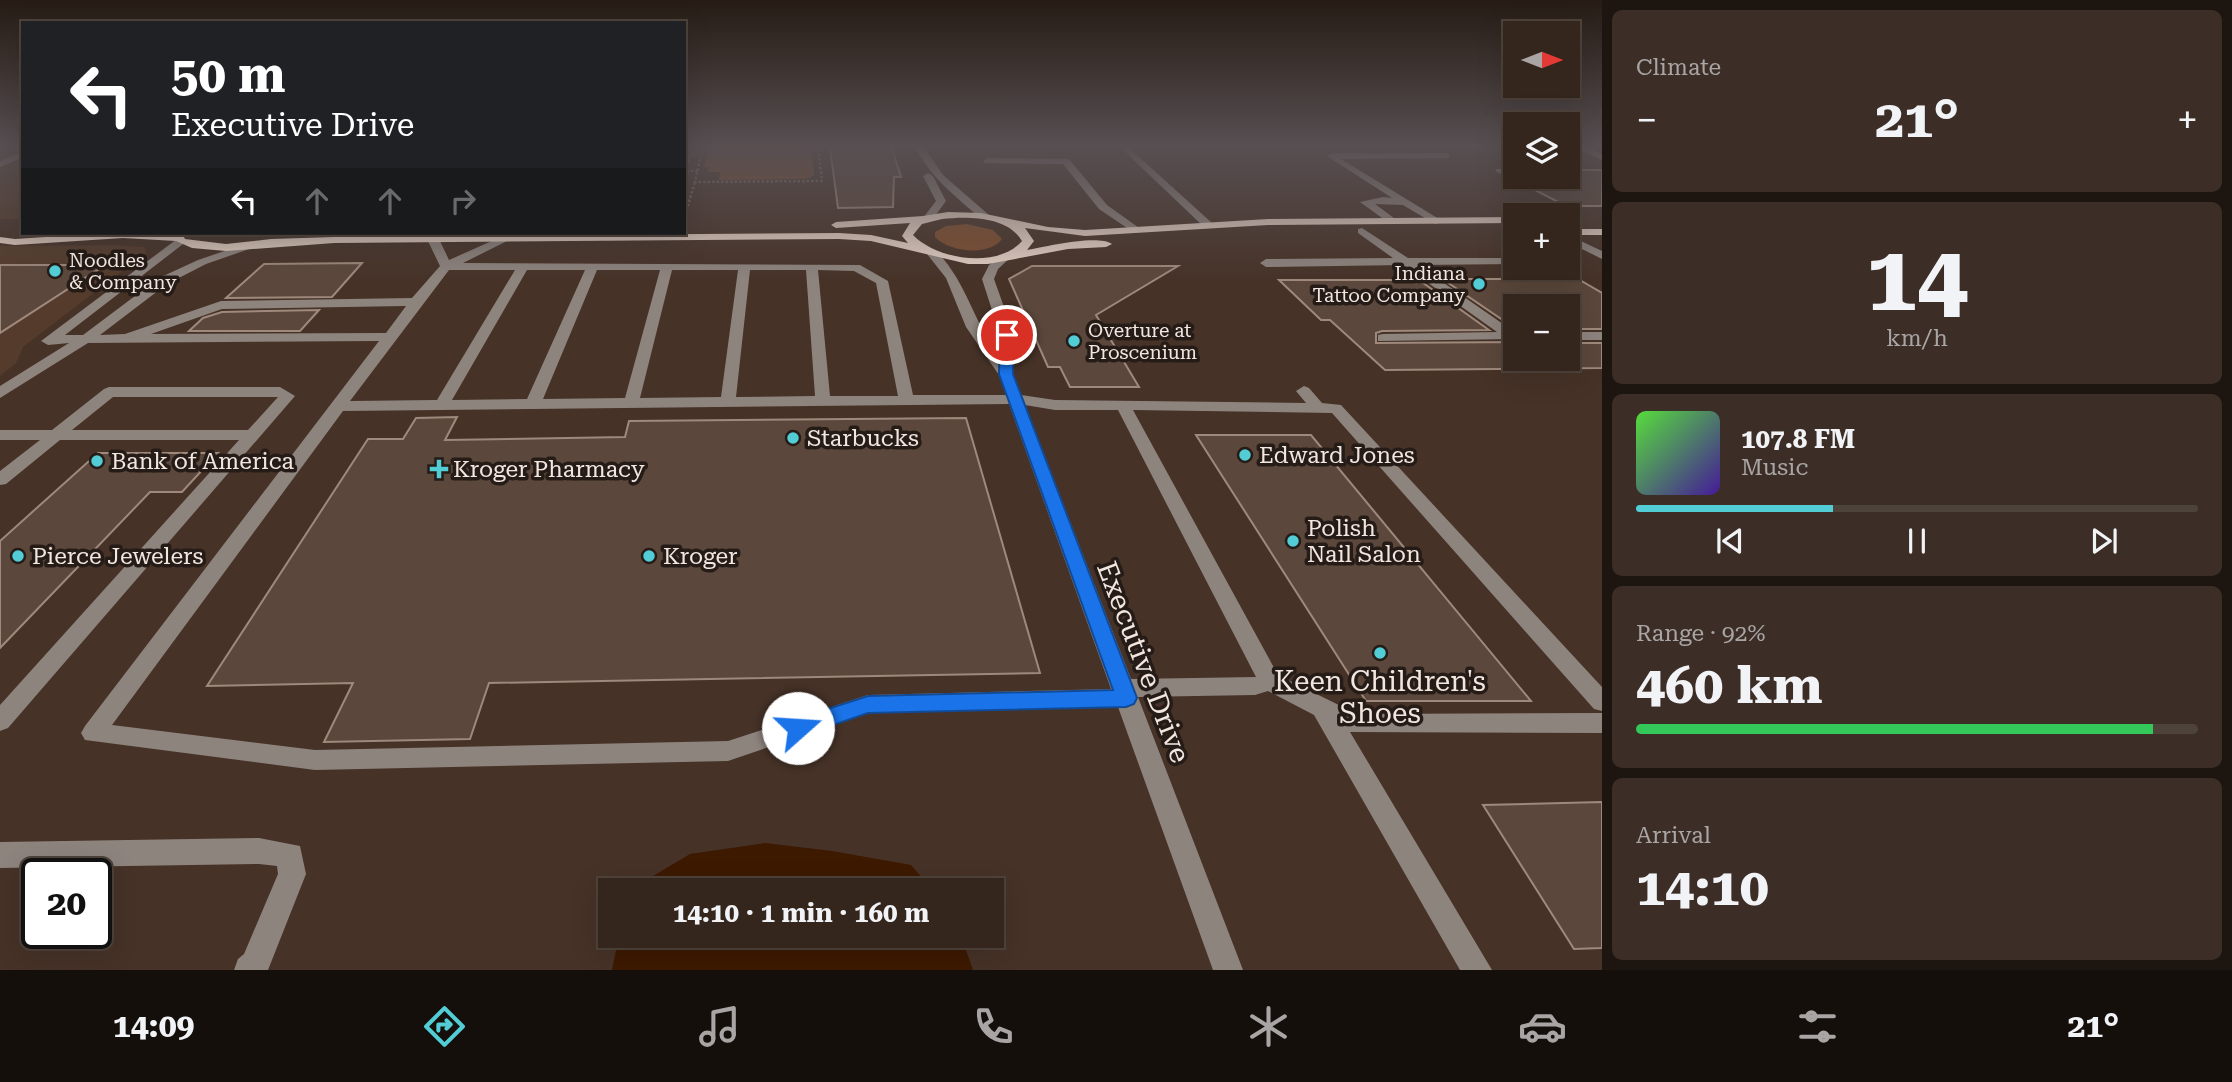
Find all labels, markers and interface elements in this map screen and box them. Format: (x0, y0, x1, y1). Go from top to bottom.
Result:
north arrow (1503, 21, 1580, 98)
map controls (1503, 21, 1580, 371)
text: 50 m (171, 47, 286, 104)
icon: left (56, 49, 147, 140)
text: Climate (1636, 54, 1721, 81)
text: 21° (1875, 89, 1959, 150)
text: − (1636, 98, 1657, 142)
text: + (2177, 98, 2198, 142)
text: Executive Drive (171, 106, 414, 144)
button: layers (1503, 112, 1580, 189)
icon: left (225, 182, 263, 220)
icon: ahead (298, 182, 336, 220)
icon: ahead (371, 182, 409, 220)
icon: right (444, 182, 482, 220)
button: + (1503, 203, 1580, 280)
text: 14 (1866, 226, 1968, 332)
place label: Noodles & Company (69, 249, 177, 294)
place label: Indiana Tattoo Company (1313, 262, 1466, 307)
marker: Noodles & Company (47, 263, 63, 279)
marker: Indiana Tattoo Company (1471, 276, 1487, 292)
button: − (1503, 294, 1580, 371)
pin (977, 305, 1037, 365)
icon: arrive (988, 316, 1026, 354)
place label: Overture at Proscenium (1088, 319, 1197, 364)
text: km/h (1886, 325, 1948, 352)
marker: Overture at Proscenium (1066, 333, 1082, 349)
text: 107.8 FM (1741, 424, 1855, 454)
place label: Starbucks (807, 425, 919, 452)
marker: Starbucks (785, 430, 801, 446)
place label: Edward Jones (1259, 442, 1415, 469)
marker: Edward Jones (1237, 447, 1253, 463)
place label: Bank of America (111, 448, 295, 475)
marker: Bank of America (89, 453, 105, 469)
text: Music (1741, 454, 1808, 481)
place label: Kroger Pharmacy (453, 456, 645, 483)
marker: Kroger Pharmacy (431, 461, 447, 477)
place label: Polish Nail Salon (1307, 515, 1421, 568)
icon: previous (1711, 522, 1749, 560)
icon: pause (1898, 522, 1936, 560)
icon: next (2085, 522, 2123, 560)
marker: Polish Nail Salon (1285, 533, 1301, 549)
place label: Pierce Jewelers (32, 543, 204, 570)
place label: Kroger (663, 543, 738, 570)
marker: Pierce Jewelers (10, 548, 26, 564)
marker: Kroger (641, 548, 657, 564)
street label: Executive Drive (1090, 557, 1197, 767)
text: Range · 92% (1636, 620, 1765, 647)
marker: Keen Children's Shoes (1372, 645, 1388, 661)
text: 460 km (1636, 655, 1823, 716)
place label: Keen Children's Shoes (1274, 665, 1486, 730)
position arrow (761, 691, 835, 765)
text: Arrival (1636, 822, 1711, 849)
text: 14:10 (1636, 857, 1769, 918)
speed limit sign: 20 (21, 858, 112, 949)
text: 14:10 · 1 min · 160 m (673, 898, 929, 928)
icon: directions (420, 1002, 469, 1051)
icon: music (695, 1002, 744, 1051)
icon: phone (969, 1002, 1018, 1051)
icon: climate (1244, 1002, 1293, 1051)
icon: car (1518, 1002, 1567, 1051)
icon: filters (1793, 1002, 1842, 1051)
text: 14:09 (113, 1007, 194, 1045)
text: 21° (2067, 1007, 2119, 1045)

